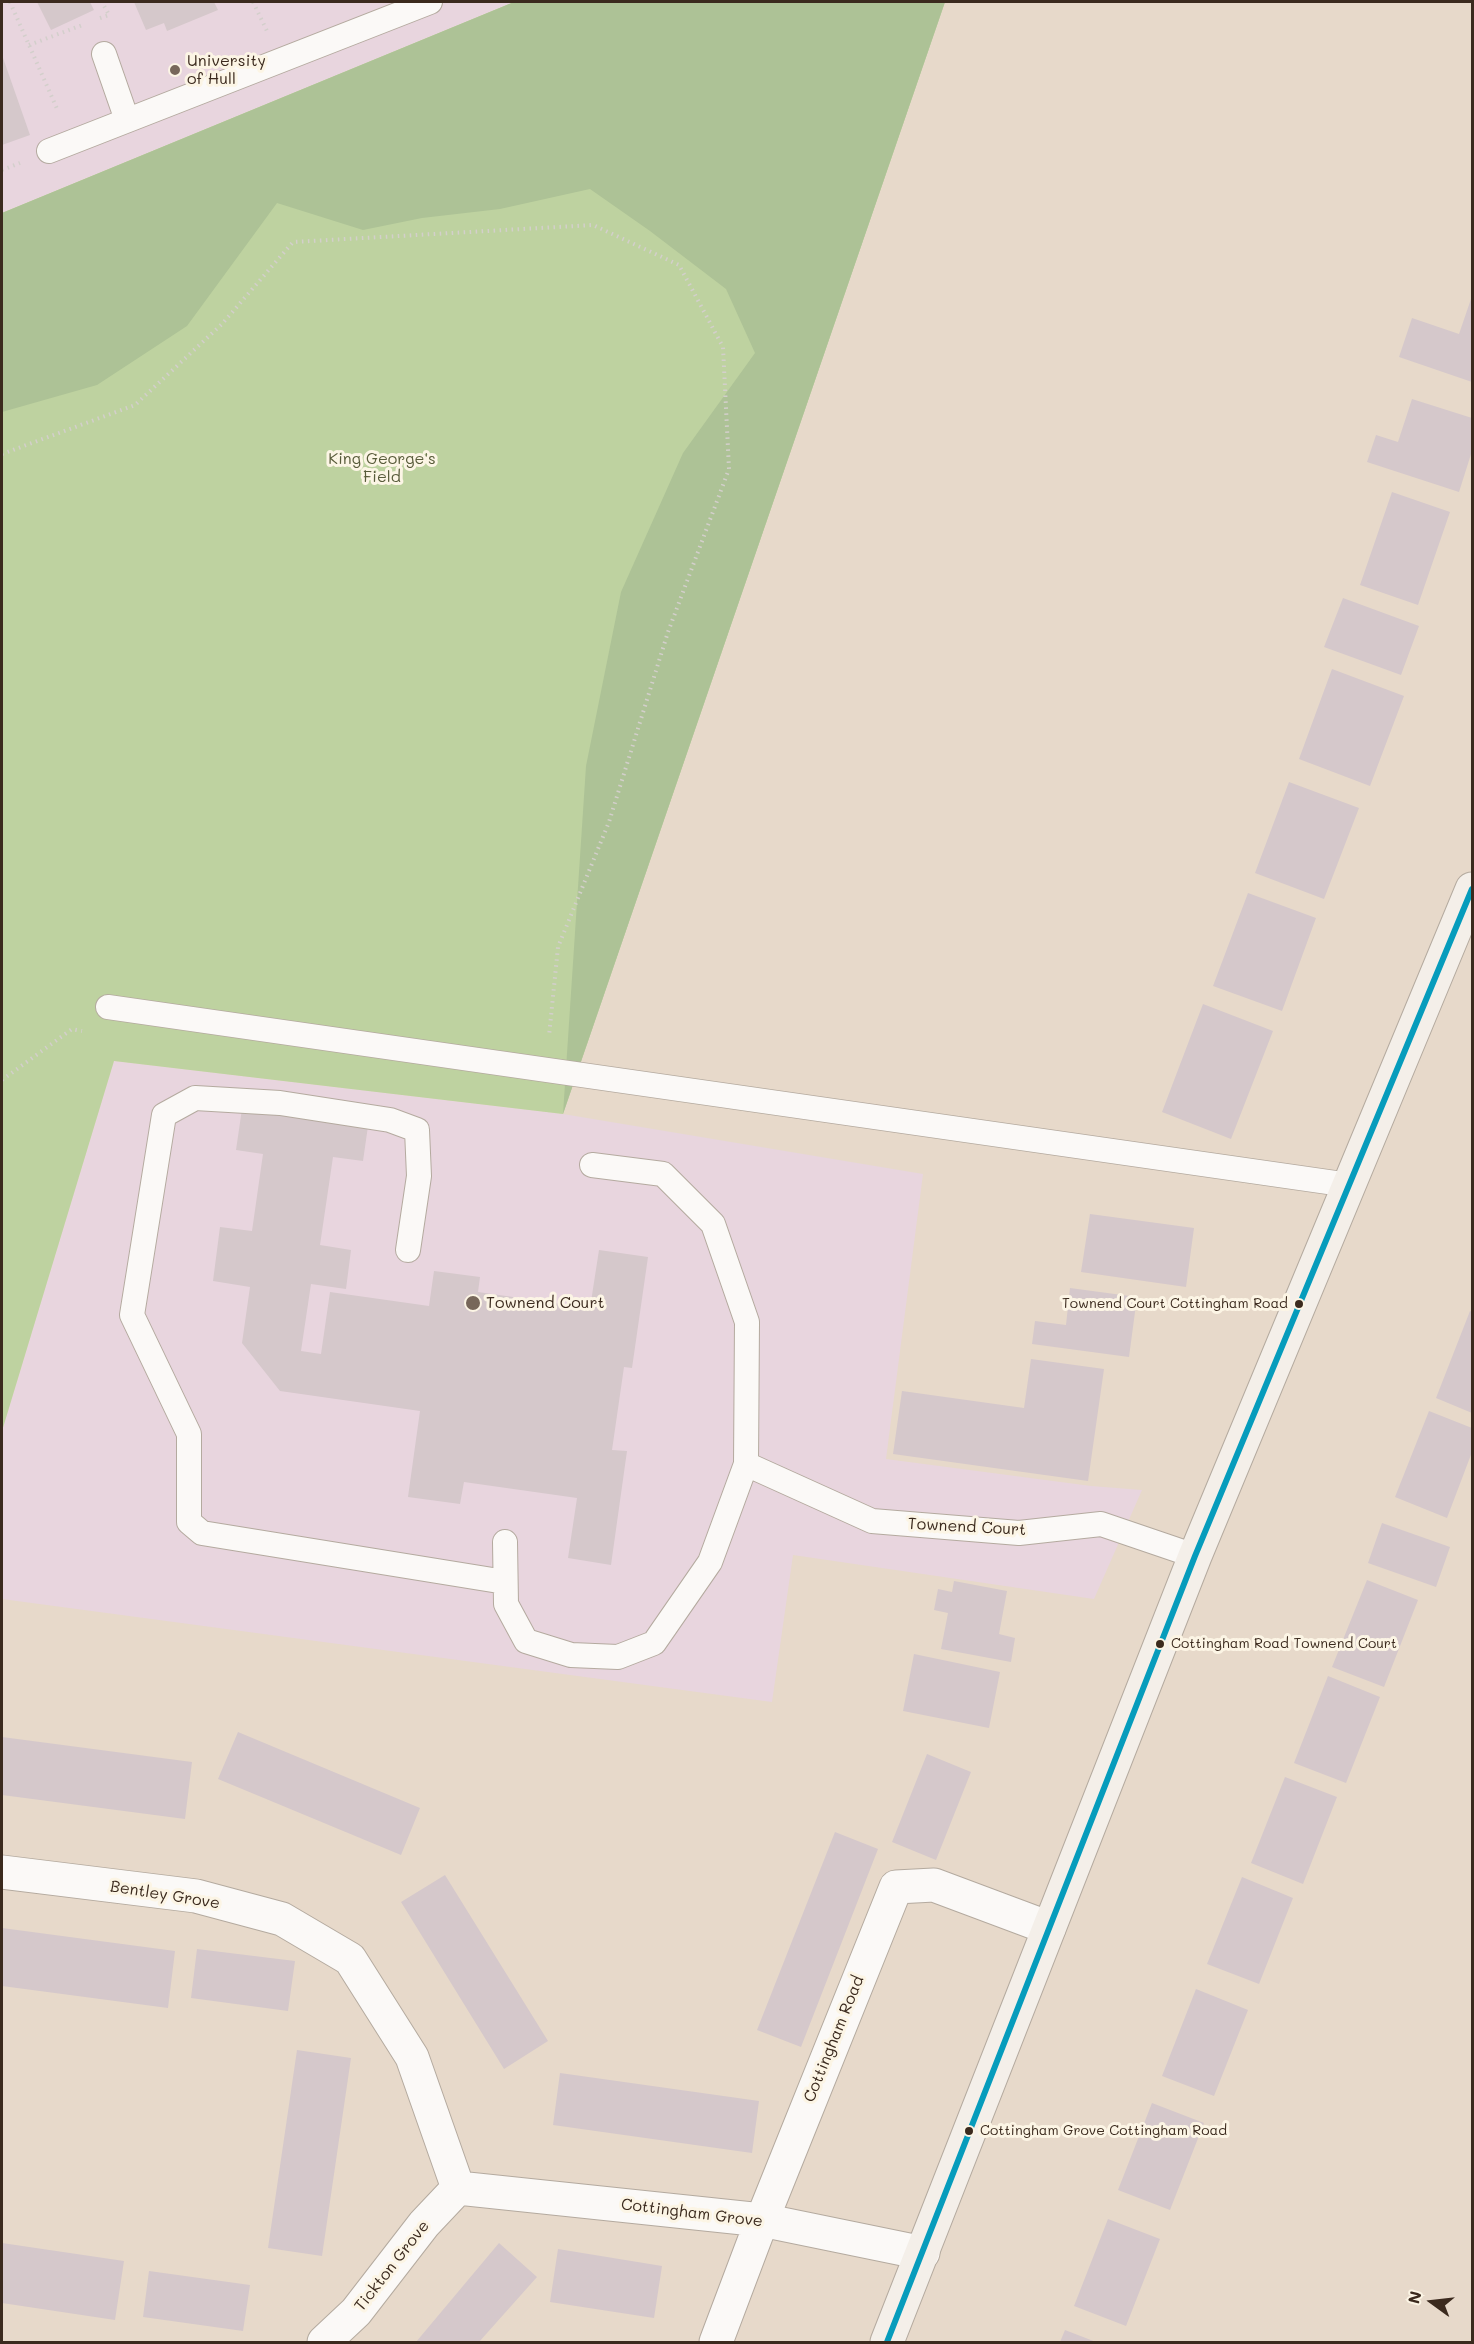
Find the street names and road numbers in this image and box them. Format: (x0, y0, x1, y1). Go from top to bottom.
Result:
street label: Townend Court (907, 1514, 1027, 1540)
street label: Bentley Grove (109, 1877, 221, 1913)
street label: Cottingham Road (800, 1973, 868, 2105)
street label: Cottingham Grove (620, 2195, 764, 2231)
street label: Tickton Grove (351, 2217, 433, 2315)

